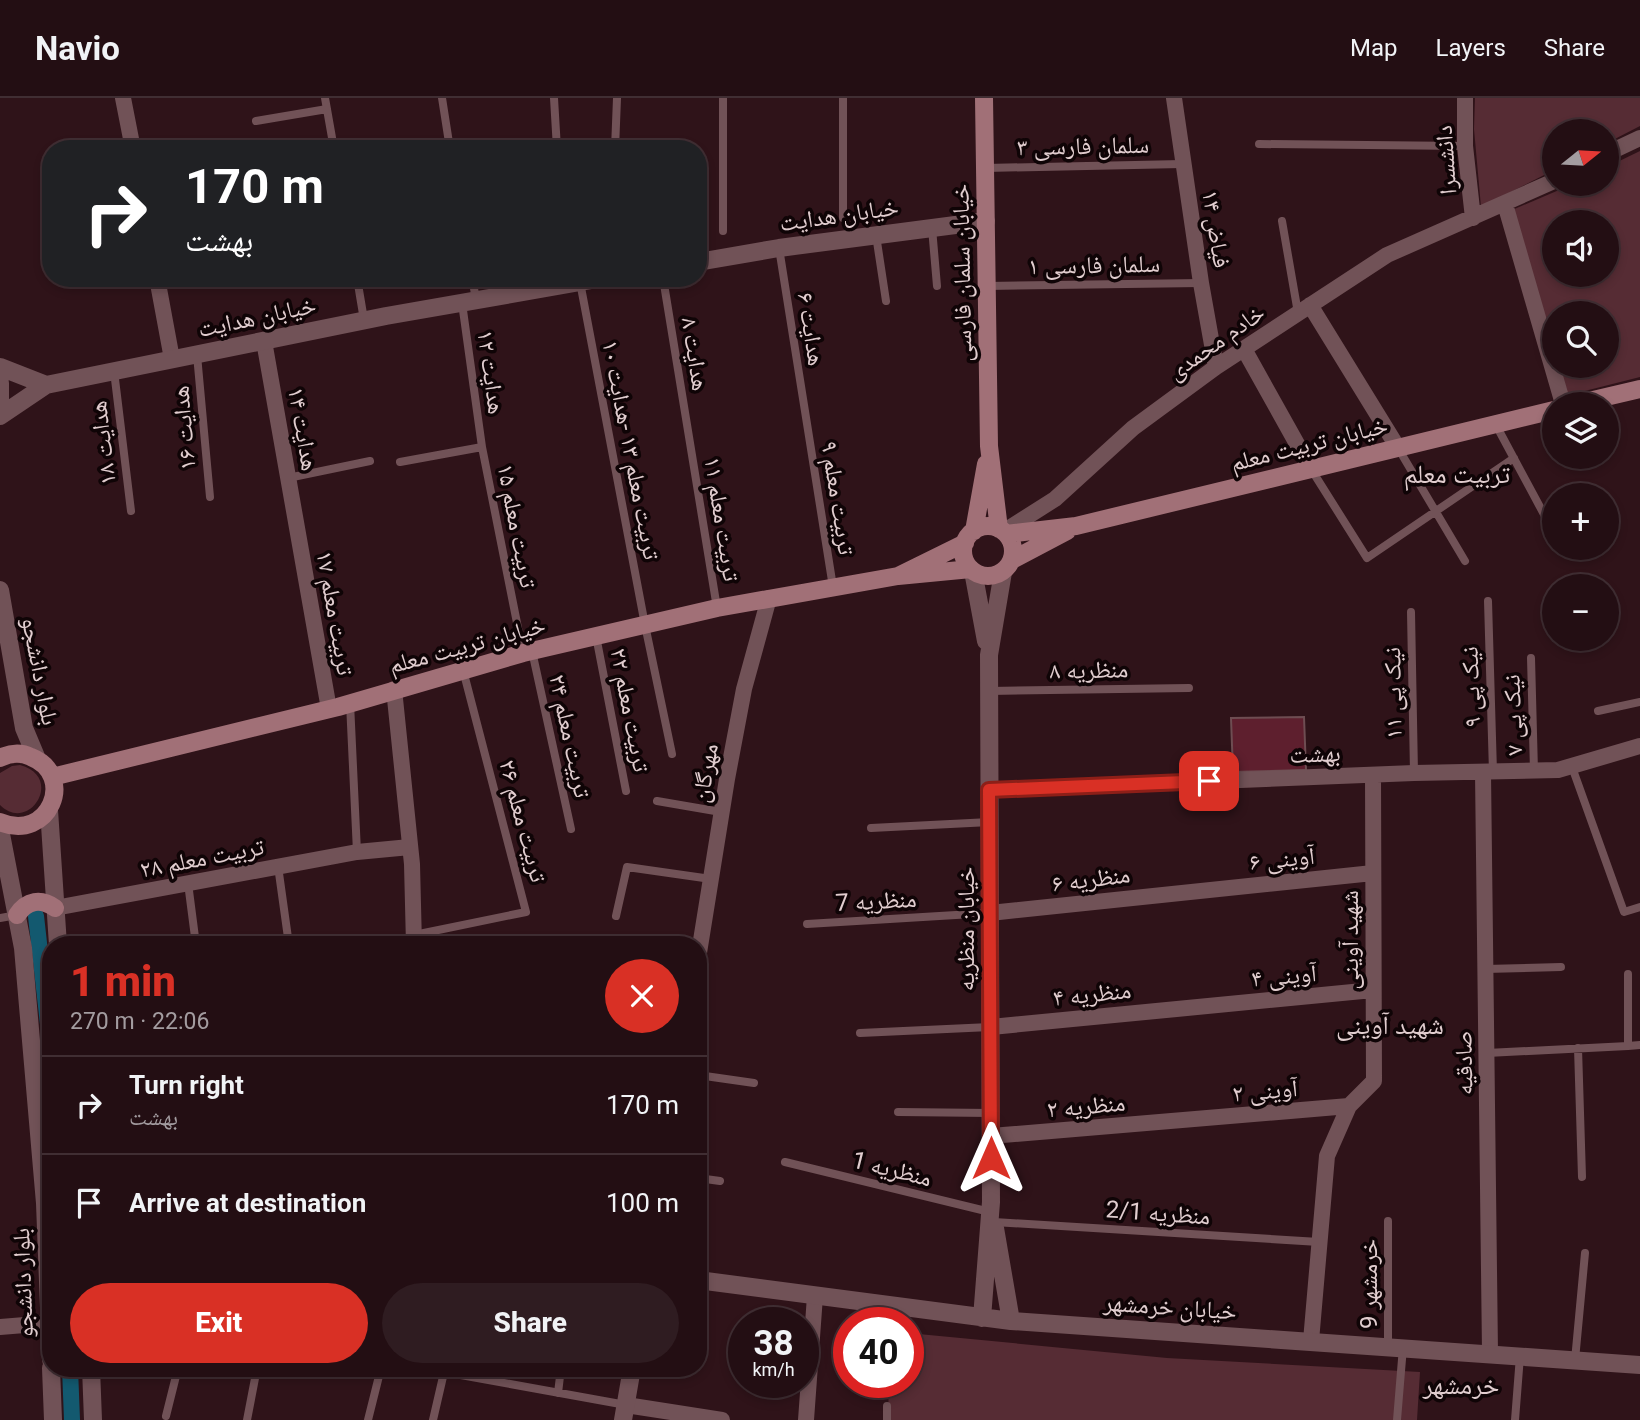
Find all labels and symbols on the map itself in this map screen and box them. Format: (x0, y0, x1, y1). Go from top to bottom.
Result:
north arrow (1542, 119, 1619, 196)
street label: دانشسرا (1430, 124, 1462, 196)
street label: سلمان فارسی ۳ (1017, 131, 1149, 161)
street label: خیابان سلمان فارسی (946, 184, 978, 362)
street label: فیاض ۱۴ (1196, 188, 1236, 270)
street label: خیابان هدایت (778, 193, 900, 237)
street label: سلمان فارسی ۱ (1028, 250, 1160, 280)
street label: هدایت ۶ (791, 290, 831, 368)
street label: خیابان هدایت (195, 291, 319, 343)
street label: خادم محمدی (1162, 298, 1271, 387)
street label: هدایت ۸ (675, 315, 715, 393)
street label: هدایت ۱۲ (471, 328, 511, 416)
street label: تربیت معلم ۱۳ -هدایت ۱۰ (594, 338, 666, 562)
street label: هدایت ۱۶ (166, 385, 202, 471)
street label: هدایت ۱۴ (282, 385, 324, 473)
street label: هدایت ۱۸ (84, 399, 122, 487)
street label: خیابان تربیت معلم (1228, 411, 1391, 479)
street label: تربیت معلم ۹ (813, 439, 861, 557)
street label: تربیت معلم ۱۱ (696, 455, 746, 584)
district label: تربیت معلم (1404, 459, 1511, 491)
street label: تربیت معلم ۱۵ (489, 462, 543, 591)
street label: تربیت معلم ۱۷ (308, 549, 360, 678)
street label: خیابان تربیت معلم (386, 611, 549, 681)
street label: بلوار دانشجو (16, 614, 64, 728)
street label: تربیت معلم ۲۲ (602, 646, 656, 775)
street label: نیک پی ۹ (1456, 646, 1487, 728)
street label: نیک پی ۱۱ (1378, 647, 1408, 739)
street label: منظریه ۸ (1049, 655, 1129, 685)
street label: تربیت معلم ۲۴ (541, 672, 597, 801)
street label: نیک پی ۷ (1498, 674, 1529, 756)
street label: بهشت (1289, 739, 1341, 769)
street label: مهرگان (686, 741, 724, 805)
pin (1179, 751, 1239, 811)
street label: تربیت معلم ۲۶ (491, 757, 553, 886)
street label: تربیت معلم ۲۸ (138, 832, 267, 886)
street label: آوینی ۶ (1248, 842, 1317, 876)
street label: منظریه ۶ (1050, 860, 1132, 898)
street label: خیابان منظریه (952, 867, 980, 991)
street label: منظریه 7 (835, 885, 917, 917)
street label: شهید آوینی (1336, 890, 1364, 990)
street label: آوینی ۴ (1250, 959, 1319, 993)
street label: منظریه ۴ (1051, 976, 1133, 1012)
district label: شهید آوینی (1336, 1010, 1444, 1041)
street label: صادقیه (1449, 1031, 1479, 1095)
street label: آوینی ۲ (1231, 1074, 1300, 1108)
street label: منظریه ۲ (1046, 1089, 1126, 1123)
position arrow (954, 1121, 1028, 1195)
street label: منظریه 1 (849, 1146, 935, 1192)
street label: منظریه 2/1 (1105, 1195, 1211, 1231)
street label: بلوار دانشجو (7, 1228, 39, 1338)
street label: خرمشهر 9 (1355, 1239, 1383, 1329)
street label: خیابان خرمشهر (1102, 1288, 1237, 1326)
speed limit sign: 40 (833, 1307, 924, 1398)
district label: خرمشهر (1422, 1370, 1499, 1400)

